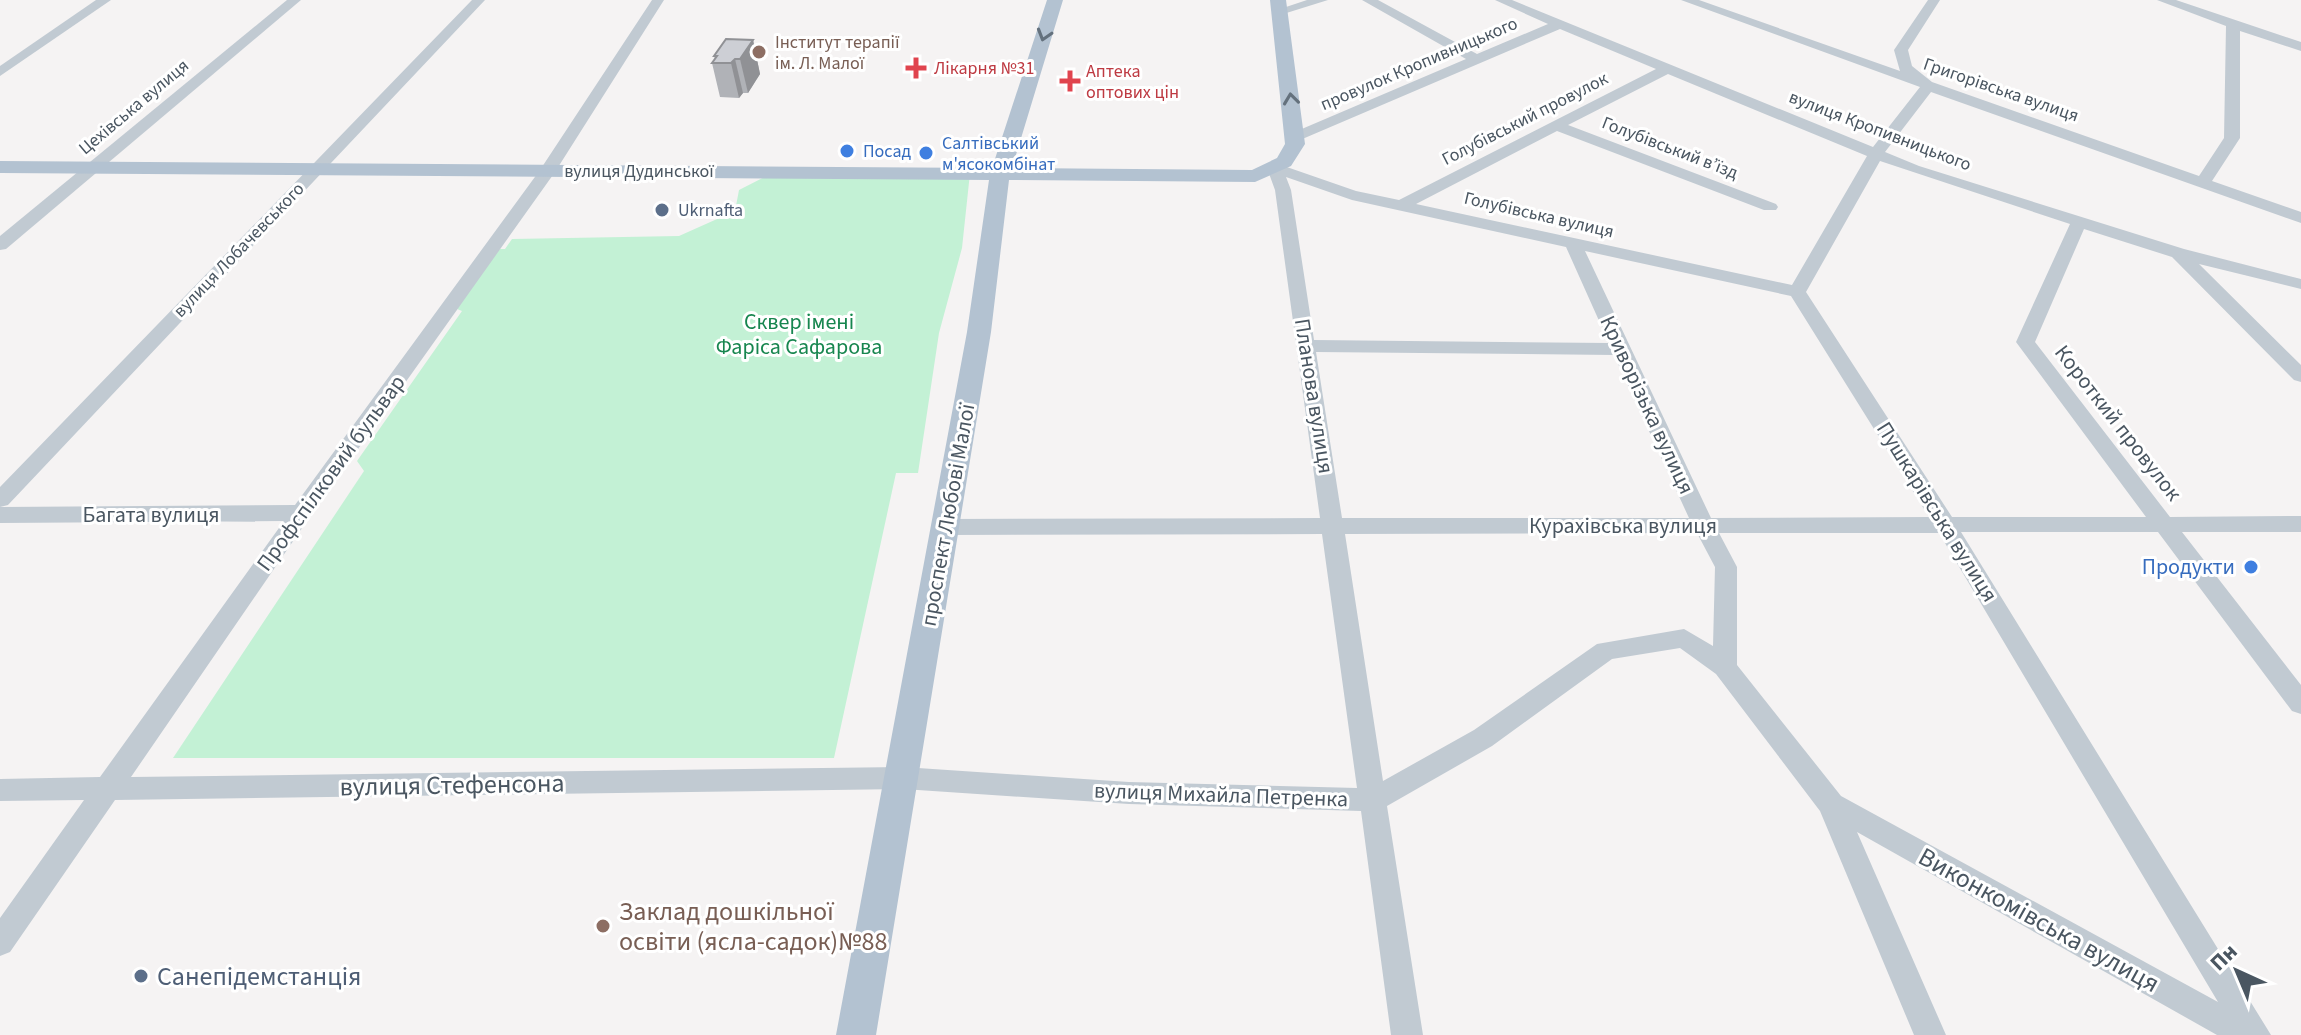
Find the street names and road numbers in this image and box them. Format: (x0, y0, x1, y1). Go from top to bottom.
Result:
street label: провулок Кропивницького (1316, 11, 1522, 117)
street label: Григорівська вулиця (1920, 52, 2082, 128)
street label: Цехівська вулиця (74, 53, 194, 161)
street label: Голубівський провулок (1438, 66, 1612, 172)
street label: вулиця Кропивницького (1785, 85, 1975, 177)
street label: Голубівський в’їзд (1598, 111, 1742, 186)
street label: вулиця Дудинської (564, 159, 714, 184)
street label: вулиця Лобачевського (168, 177, 310, 323)
street label: Голубівська вулиця (1462, 186, 1616, 244)
street label: Криворізька вулиця (1591, 310, 1703, 500)
street label: Планова вулиця (1286, 316, 1342, 476)
street label: Короткий провулок (2047, 338, 2189, 508)
street label: Профспілковий бульвар (249, 368, 413, 578)
street label: проспект Любові Малої (913, 401, 983, 629)
street label: Пушкарівська вулиця (1868, 416, 2006, 608)
street label: Багата вулиця (82, 499, 220, 531)
street label: Курахівська вулиця (1529, 510, 1717, 542)
street label: вулиця Стефенсона (339, 765, 565, 805)
street label: вулиця Михайла Петренка (1093, 775, 1349, 815)
street label: Виконкомівська вулиця (1912, 838, 2166, 1002)

